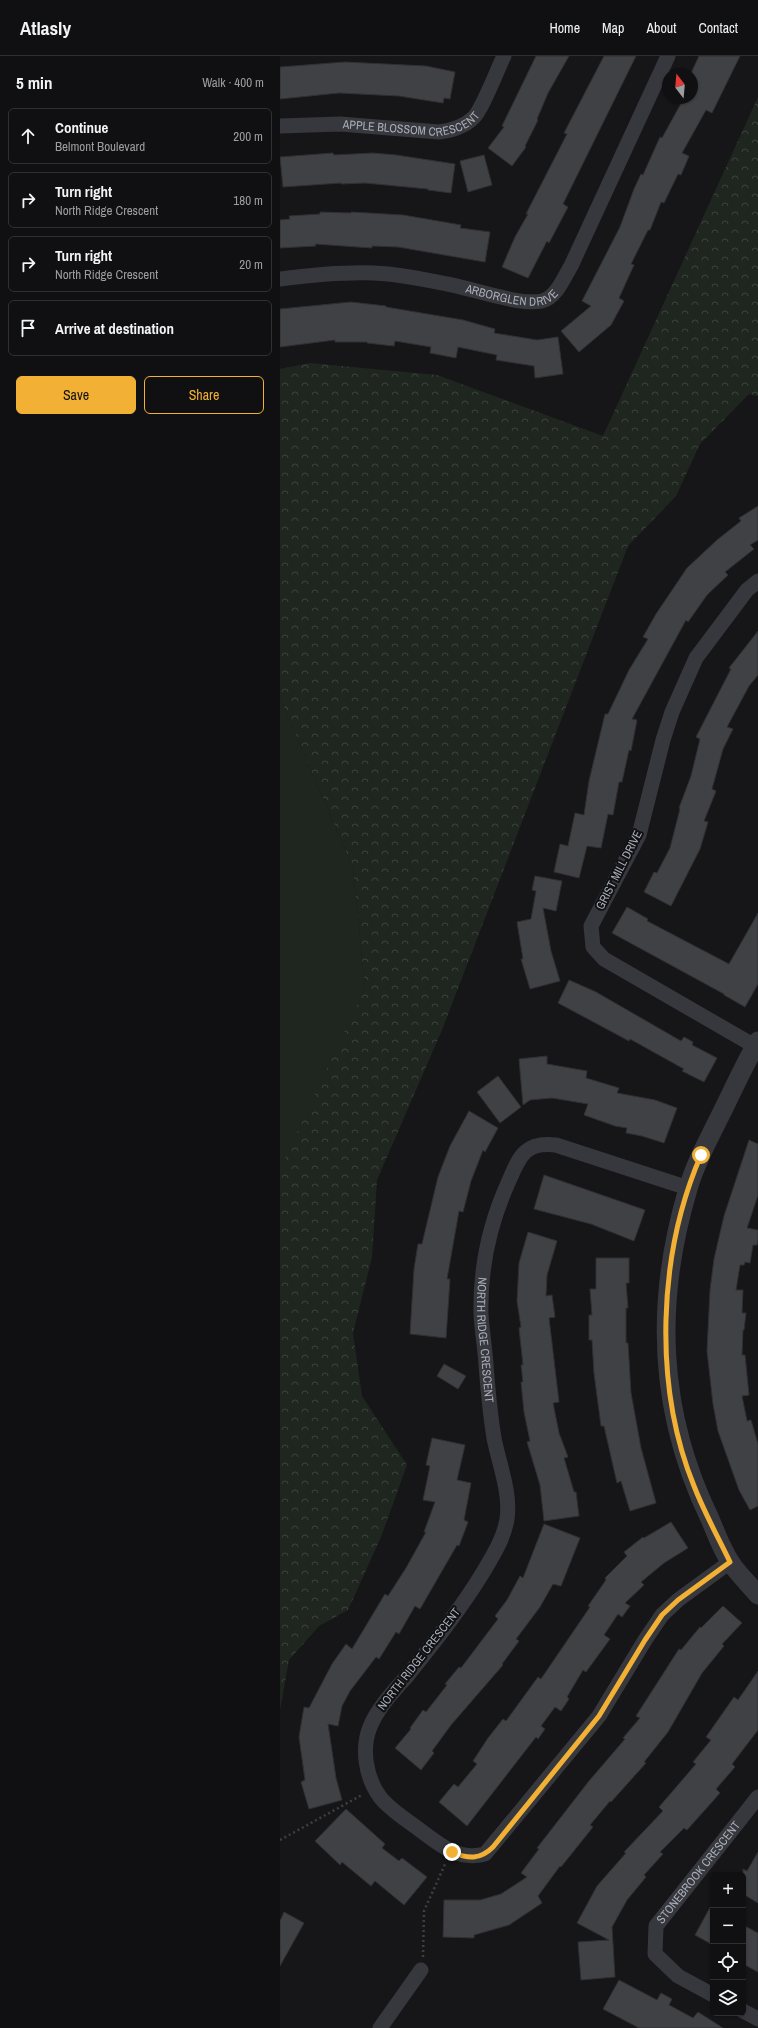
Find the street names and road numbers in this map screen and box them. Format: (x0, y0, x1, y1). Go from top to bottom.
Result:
street label: APPLE BLOSSOM CRESCENT (341, 108, 483, 140)
street label: ARBORGLEN DRIVE (463, 280, 562, 310)
street label: GRIST MILL DRIVE (592, 828, 646, 912)
street label: NORTH RIDGE CRESCENT (473, 1277, 497, 1403)
street label: NORTH RIDGE CRESCENT (374, 1605, 464, 1713)
street label: STONEBROOK CRESCENT (653, 1818, 744, 1927)

